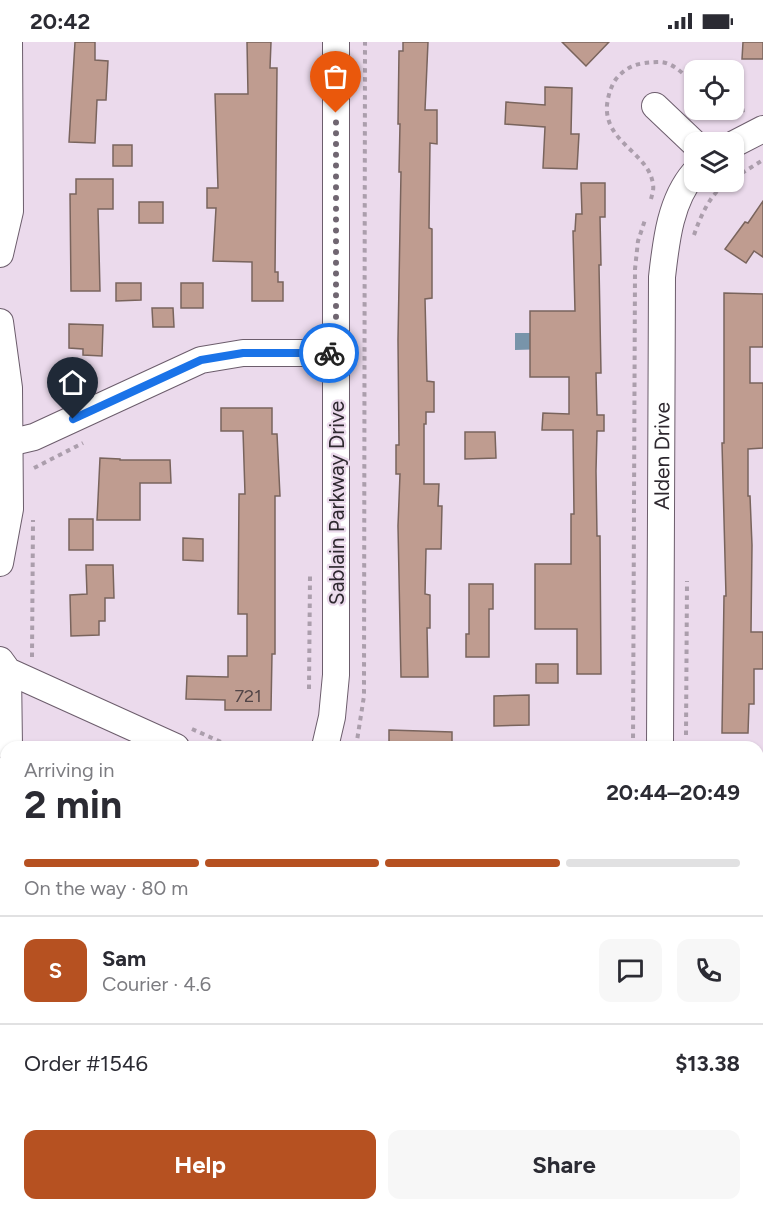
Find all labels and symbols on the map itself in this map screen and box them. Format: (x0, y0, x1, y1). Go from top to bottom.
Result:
pin (310, 51, 361, 113)
courier (299, 323, 359, 383)
pin (47, 357, 98, 419)
street label: Sablain Parkway Drive (324, 401, 349, 605)
street label: Alden Drive (649, 402, 674, 510)
house number: 721 (234, 685, 262, 707)

